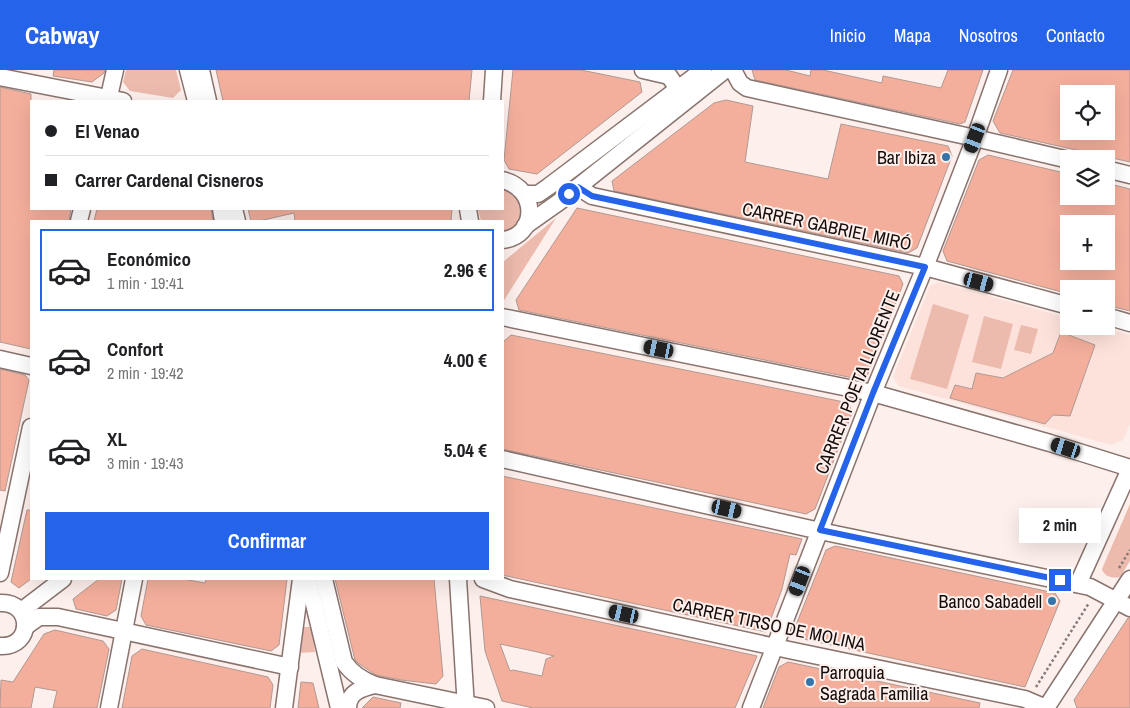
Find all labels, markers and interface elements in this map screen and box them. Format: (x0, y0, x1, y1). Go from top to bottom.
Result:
text: Cabway (25, 19, 99, 51)
text: Inicio (830, 23, 866, 48)
text: Mapa (894, 23, 931, 48)
text: Nosotros (959, 23, 1018, 48)
text: Contacto (1046, 23, 1105, 48)
map controls (1060, 85, 1115, 335)
button: locate (1060, 85, 1115, 140)
text: El Venao (75, 118, 140, 144)
car (962, 121, 987, 155)
place label: Bar Ibiza (877, 145, 936, 170)
button: layers (1060, 150, 1115, 205)
marker: Bar Ibiza (940, 151, 952, 163)
text: Carrer Cardenal Cisneros (75, 167, 264, 193)
route start (558, 183, 580, 205)
street label: CARRER GABRIEL MIRÓ (740, 196, 914, 256)
button: + (1060, 215, 1115, 270)
text: Económico (107, 246, 191, 272)
icon: car (47, 248, 92, 293)
text: 2.96 € (444, 257, 487, 283)
car (962, 271, 995, 293)
text: 1 min · 19:41 (107, 272, 184, 294)
button: − (1060, 280, 1115, 335)
street label: CARRER POETA LLORENTE (809, 286, 905, 478)
text: Confort (107, 336, 163, 362)
icon: car (47, 338, 92, 383)
car (642, 339, 675, 359)
text: 4.00 € (444, 347, 487, 373)
text: 2 min · 19:42 (107, 362, 184, 384)
text: XL (107, 426, 127, 452)
icon: car (47, 428, 92, 473)
car (1049, 436, 1082, 460)
text: 5.04 € (444, 437, 487, 463)
text: 3 min · 19:43 (107, 452, 184, 474)
car (710, 498, 743, 520)
callout: 2 min (1019, 508, 1101, 542)
button: Confirmar (45, 512, 489, 570)
text: 2 min (1043, 514, 1077, 536)
car (787, 564, 812, 598)
route end (1049, 569, 1071, 591)
place label: Banco Sabadell (939, 589, 1042, 614)
street label: CARRER TIRSO DE MOLINA (670, 591, 868, 657)
marker: Banco Sabadell (1046, 595, 1058, 607)
car (607, 603, 640, 625)
place label: Parroquia Sagrada Familia (820, 660, 928, 706)
marker: Parroquia Sagrada Familia (804, 676, 816, 688)

